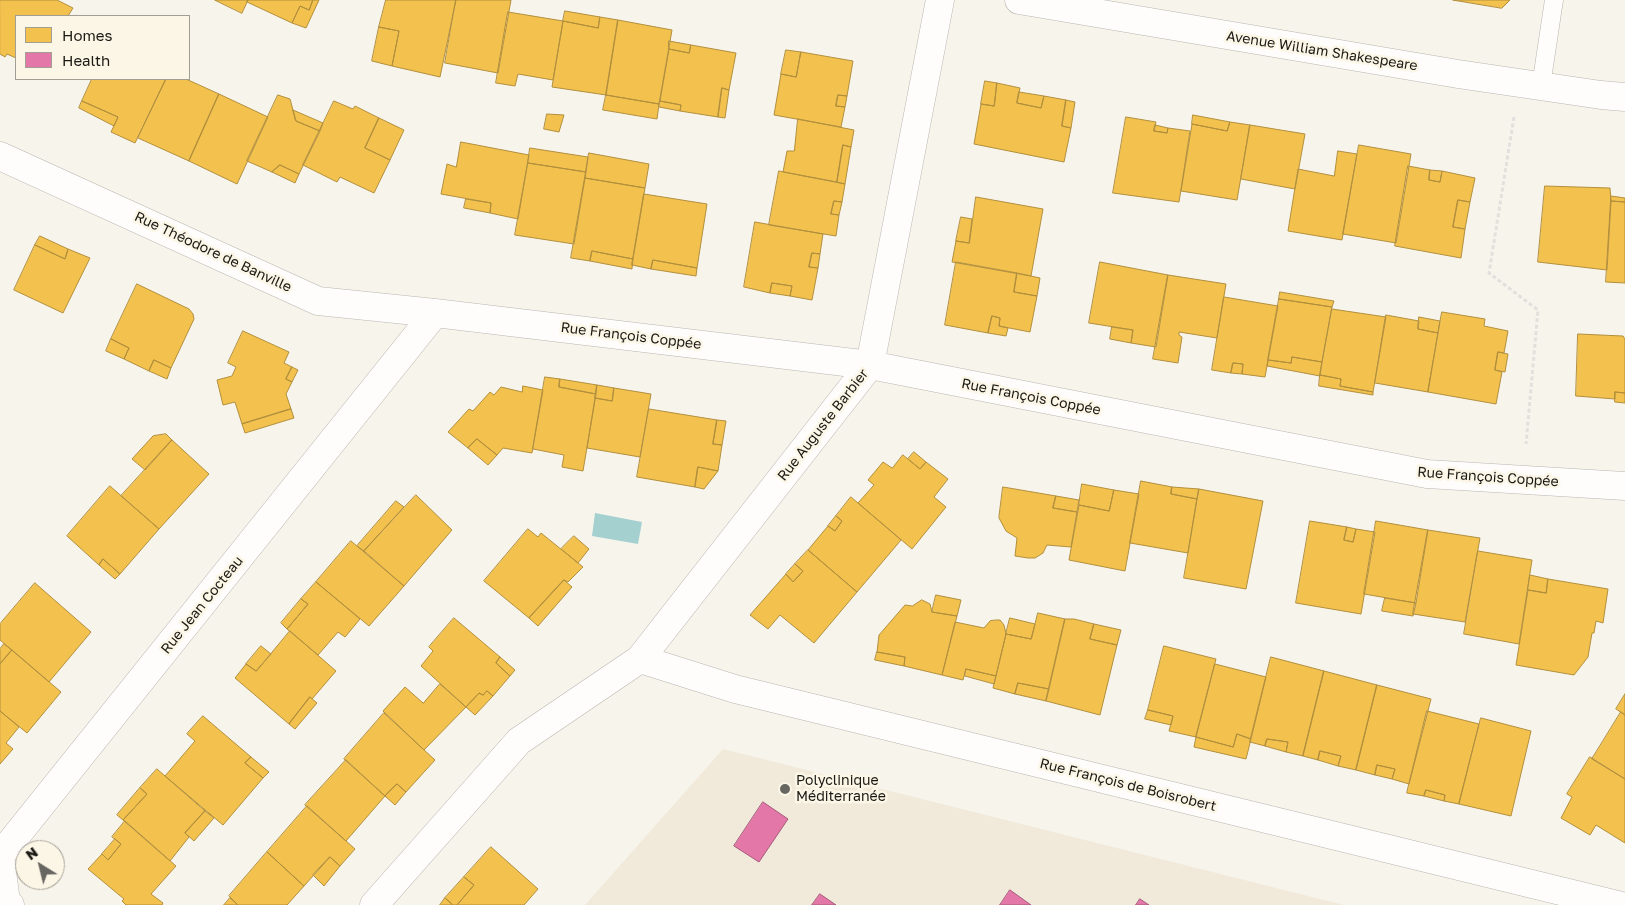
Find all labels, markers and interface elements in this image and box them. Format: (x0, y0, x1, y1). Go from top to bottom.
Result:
legend (15, 15, 190, 80)
text: Homes (62, 26, 112, 44)
street label: Avenue William Shakespeare (1225, 28, 1419, 74)
text: Health (62, 51, 110, 69)
street label: Rue Théodore de Banville (132, 208, 294, 296)
street label: Rue François Coppée (560, 319, 702, 353)
street label: Rue Auguste Barbier (774, 366, 872, 484)
street label: Rue François Coppée (960, 375, 1102, 419)
street label: Rue François Coppée (1417, 464, 1559, 490)
street label: Rue Jean Cocteau (157, 553, 247, 657)
street label: Rue François de Boisrobert (1038, 755, 1218, 815)
place label: Polyclinique Méditerranée (796, 773, 886, 806)
marker: Polyclinique Méditerranée (778, 782, 792, 796)
north arrow (15, 840, 65, 890)
text: N (22, 843, 41, 863)

